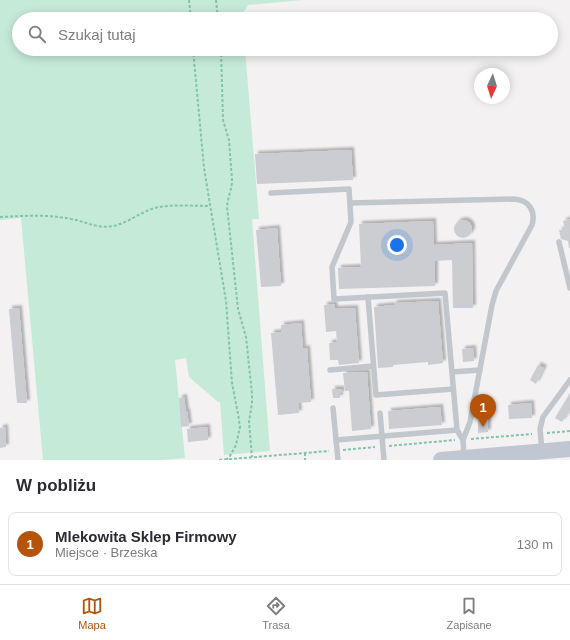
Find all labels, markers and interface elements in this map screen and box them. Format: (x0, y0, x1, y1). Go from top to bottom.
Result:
search box (12, 12, 558, 56)
icon: search (26, 23, 48, 45)
text: Szukaj tutaj (58, 26, 136, 43)
north arrow (474, 68, 510, 104)
your location (387, 235, 407, 255)
pin: 1 (470, 394, 496, 427)
text: W pobliżu (16, 476, 96, 495)
text: Mlekowita Sklep Firmowy (55, 528, 237, 545)
text: 1 (26, 537, 34, 552)
text: 130 m (517, 537, 553, 552)
text: Miejsce · Brzeska (55, 545, 158, 560)
tab: Mapa (78, 595, 106, 631)
tab: Trasa (262, 595, 290, 631)
tab: Zapisane (446, 595, 492, 631)

